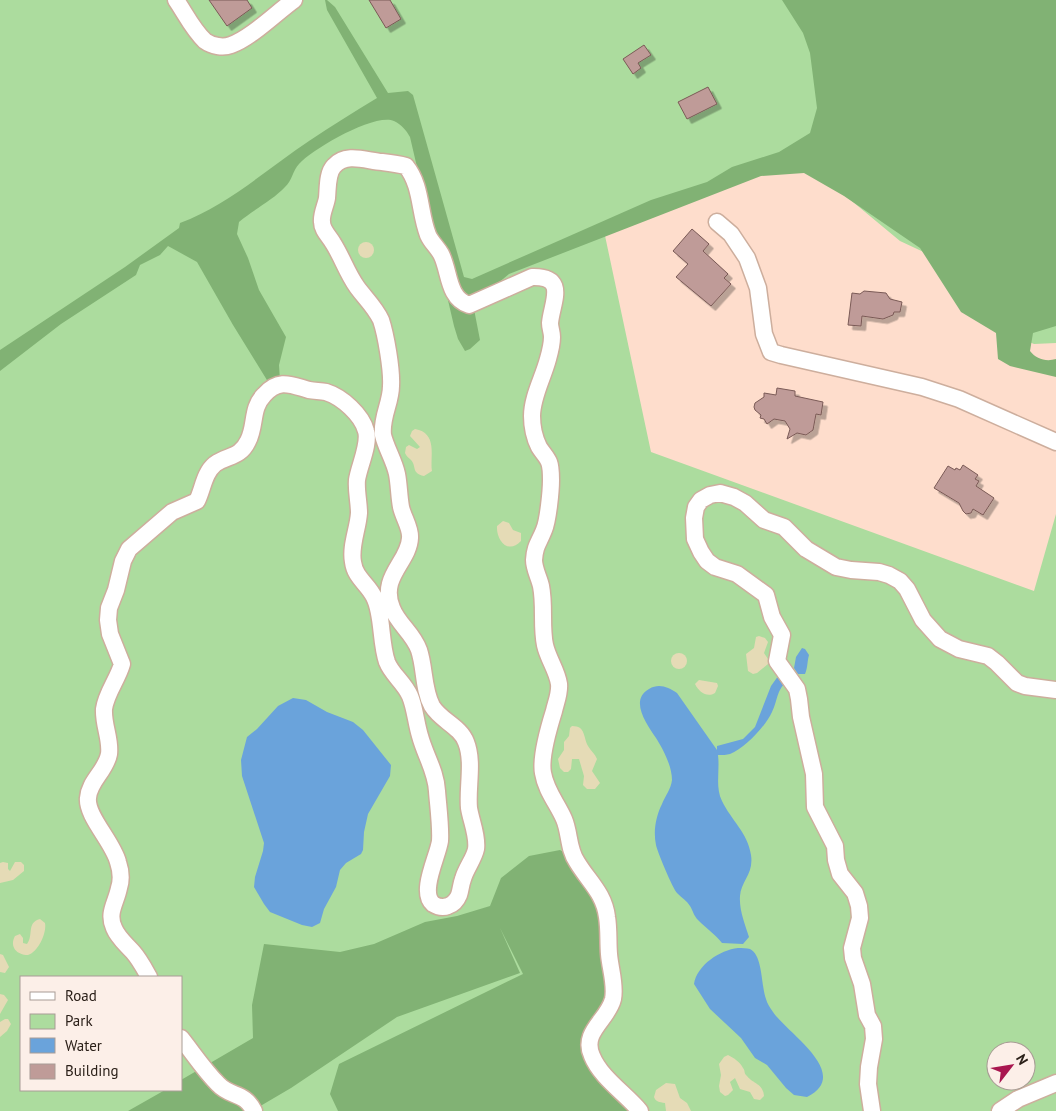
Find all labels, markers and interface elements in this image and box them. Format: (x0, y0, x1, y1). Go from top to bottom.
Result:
legend (20, 976, 182, 1091)
text: Road (65, 986, 97, 1005)
text: Park (65, 1011, 93, 1030)
text: Water (65, 1036, 102, 1055)
north arrow (986, 1041, 1036, 1091)
text: N (1012, 1051, 1032, 1068)
text: Building (65, 1061, 119, 1080)

